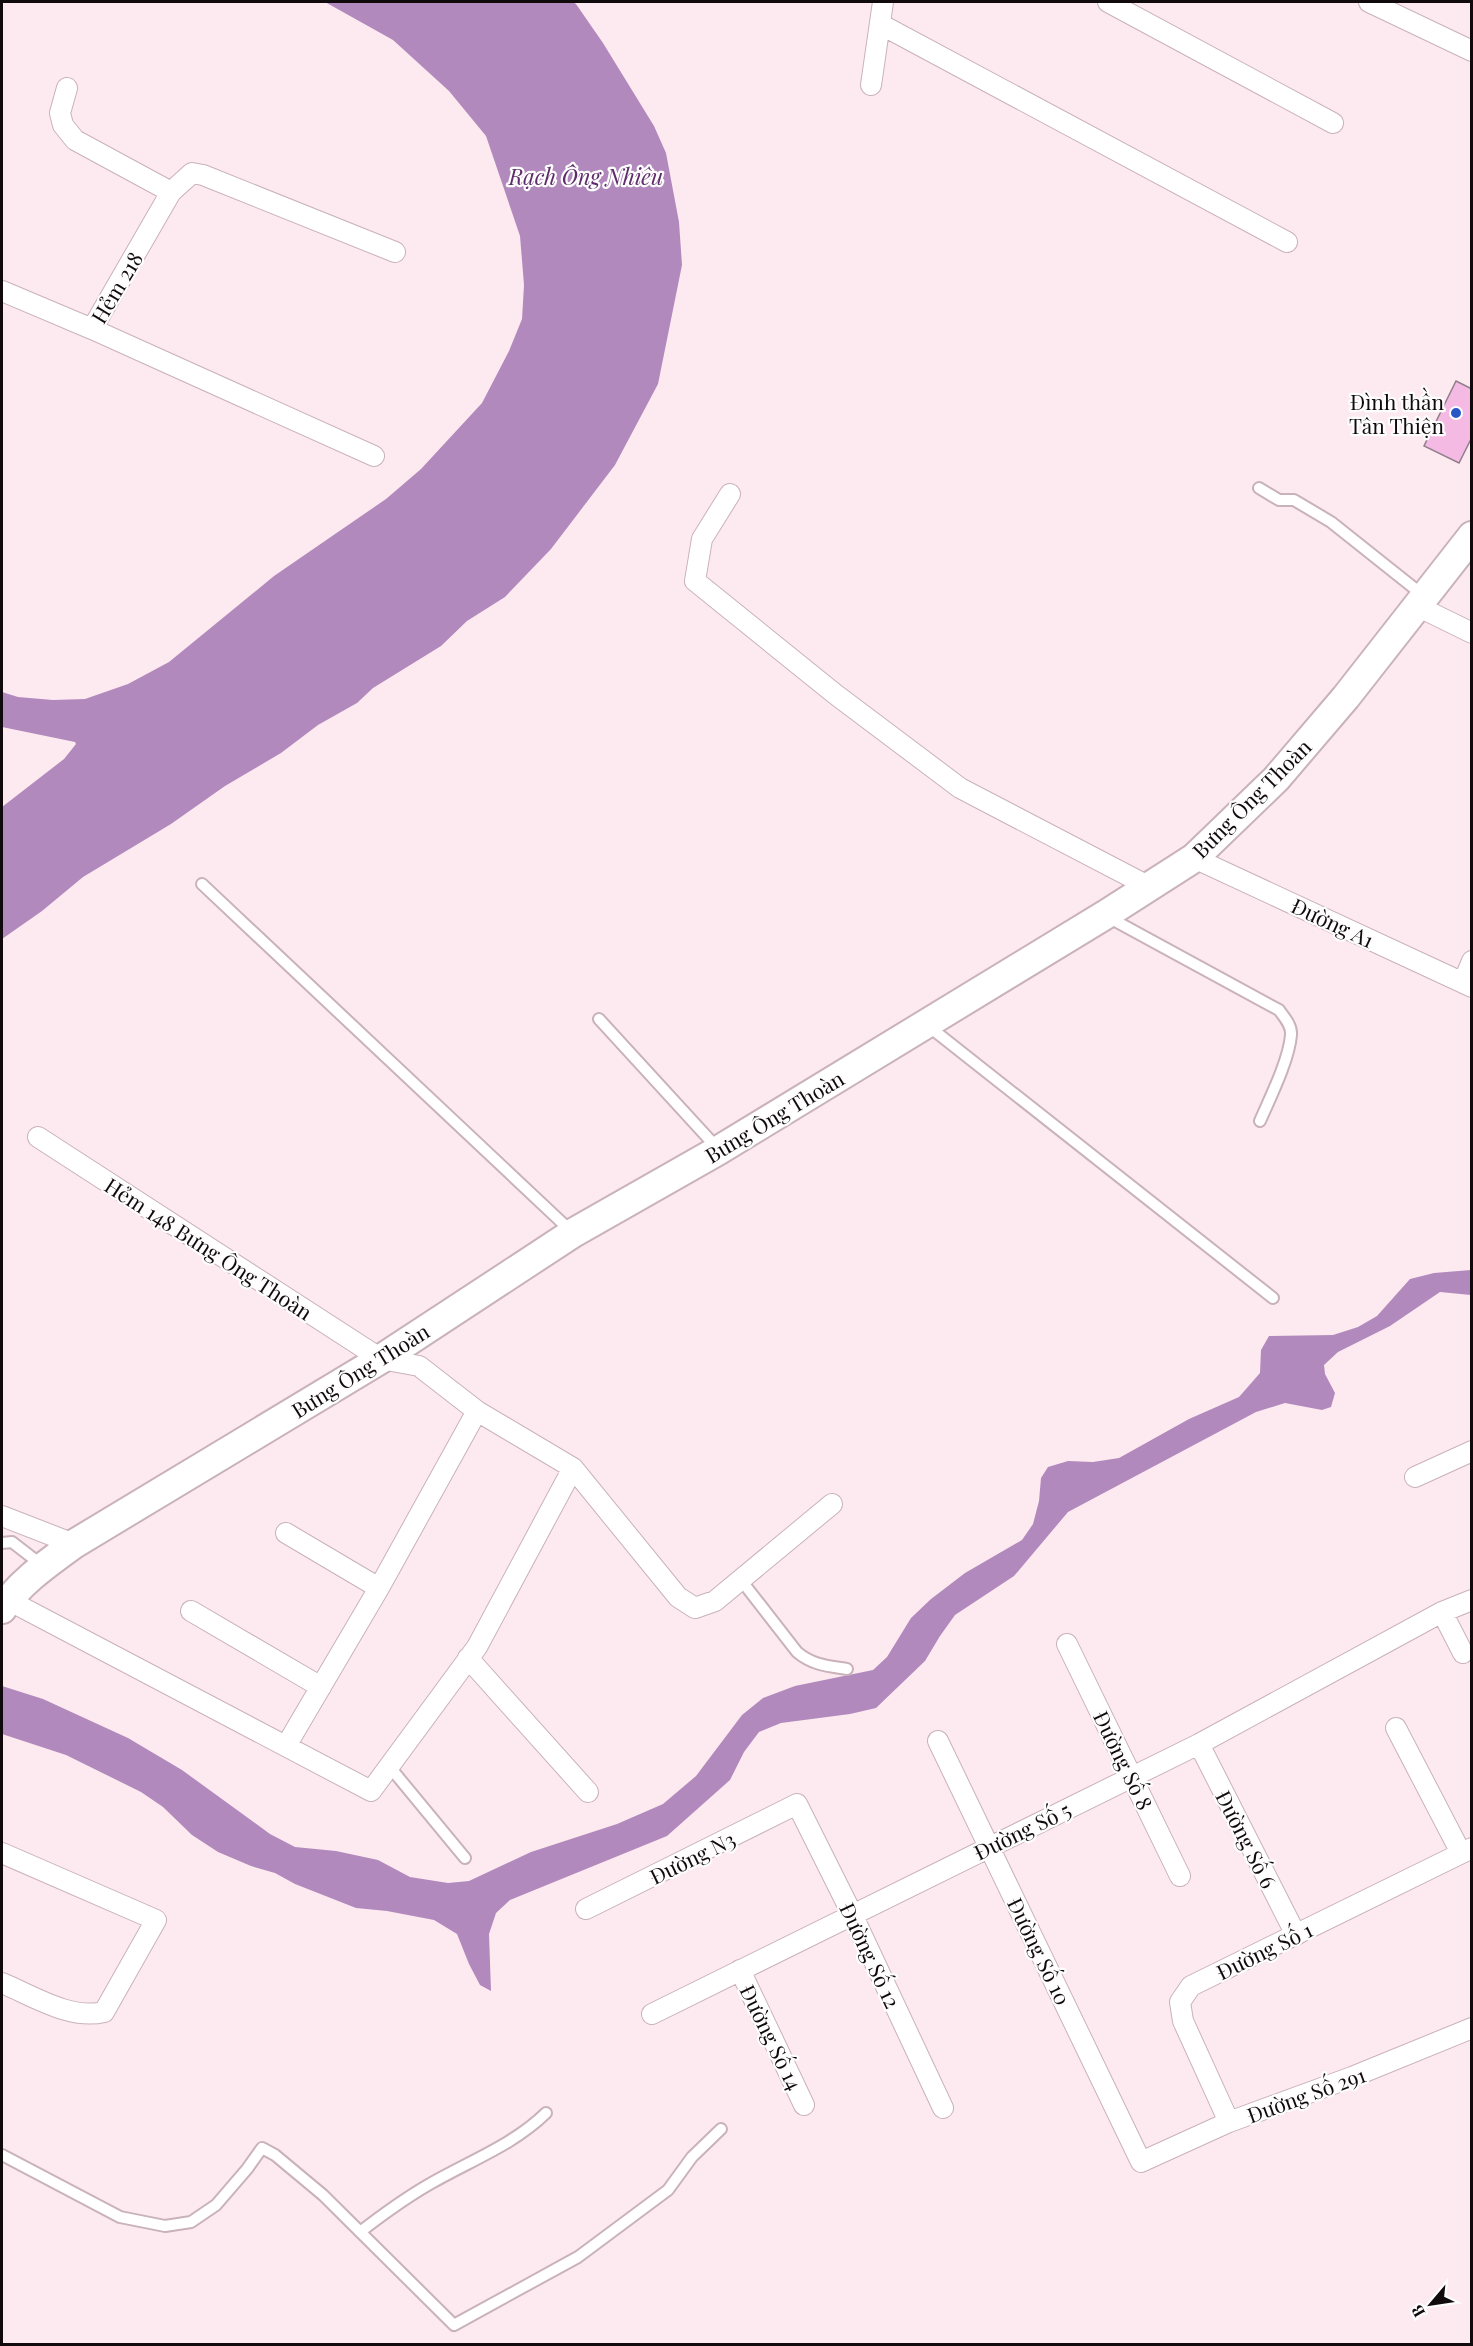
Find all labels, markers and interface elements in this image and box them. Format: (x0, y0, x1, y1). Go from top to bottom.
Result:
water label: Rạch Ông Nhiêu (508, 161, 663, 191)
street label: Hẻm 218 (84, 246, 148, 328)
place label: Đình thần Tân Thiện (1349, 387, 1444, 439)
marker: Đình thần Tân Thiện (1449, 406, 1463, 420)
street label: Bưng Ông Thoàn (1185, 732, 1317, 864)
street label: Đường A1 (1287, 891, 1379, 953)
street label: Bưng Ông Thoàn (699, 1063, 849, 1169)
street label: Hẻm 148 Bưng Ông Thoàn (100, 1170, 318, 1326)
street label: Bưng Ông Thoàn (286, 1316, 435, 1424)
street label: Đường Số 8 (1088, 1706, 1160, 1814)
street label: Đường Số 6 (1210, 1785, 1284, 1893)
street label: Đường Số 5 (969, 1795, 1075, 1865)
street label: Đường N3 (645, 1824, 739, 1890)
street label: Đường Số 10 (1002, 1893, 1078, 2009)
street label: Đường Số 12 (834, 1898, 908, 2012)
street label: Đường Số 1 (1211, 1915, 1317, 1985)
street label: Đường Số 14 (734, 1980, 810, 2094)
street label: Đường Số 291 (1243, 2060, 1369, 2128)
north arrow (1401, 2274, 1461, 2334)
text: B (1406, 2302, 1429, 2321)

